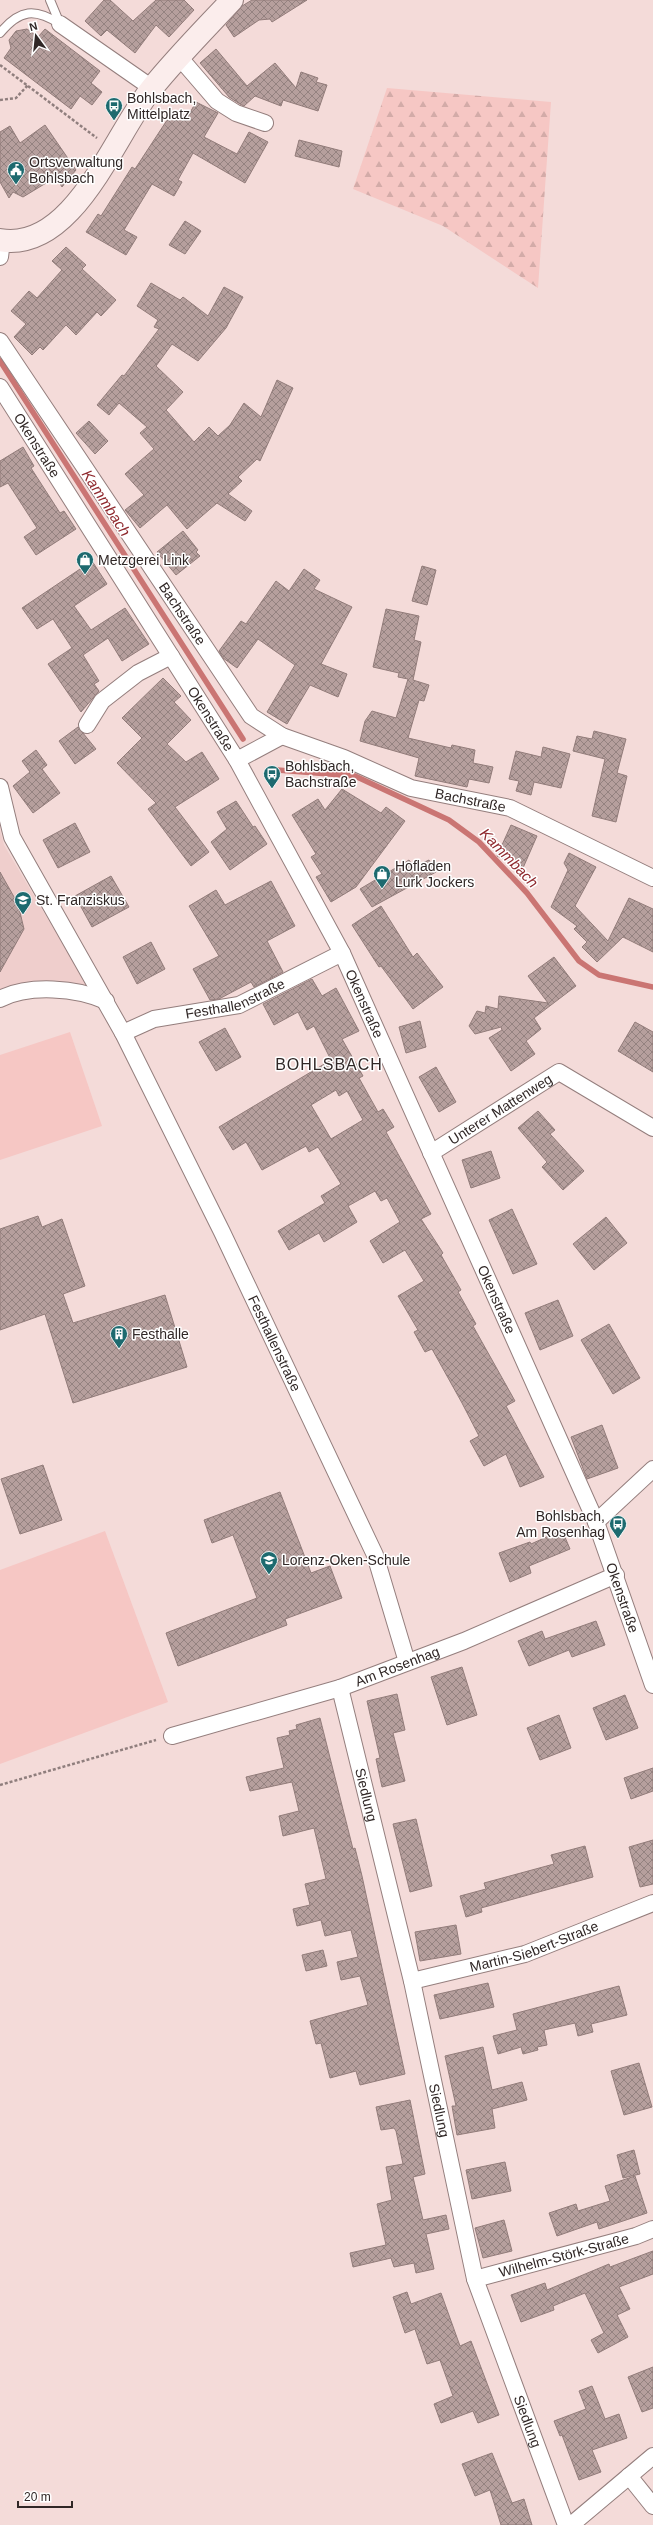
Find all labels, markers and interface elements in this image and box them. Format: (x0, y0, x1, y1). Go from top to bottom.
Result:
north arrow (16, 16, 56, 56)
text: N (28, 20, 39, 33)
place label: Bohlsbach, Mittelplatz (127, 90, 196, 122)
bus stop icon: Bohlsbach, Mittelplatz (104, 96, 124, 121)
place label: Ortsverwaltung Bohlsbach (29, 154, 123, 186)
public building icon: Ortsverwaltung Bohlsbach (6, 160, 26, 185)
street label: Okenstraße (11, 410, 63, 481)
water label: Kammbach (79, 466, 134, 539)
shop icon: Metzgerei Link (75, 550, 95, 575)
place label: Metzgerei Link (98, 552, 190, 568)
street label: Bachstraße (156, 579, 209, 648)
street label: Okenstraße (184, 684, 237, 754)
place label: Bohlsbach, Bachstraße (285, 758, 357, 790)
bus stop icon: Bohlsbach, Bachstraße (262, 764, 282, 789)
street label: Bachstraße (434, 785, 507, 815)
water label: Kammbach (477, 824, 542, 891)
place label: Hofladen Lurk Jockers (395, 858, 474, 890)
shop icon: Hofladen Lurk Jockers (372, 864, 392, 889)
school or university icon: St. Franziskus (13, 890, 33, 915)
place label: St. Franziskus (36, 892, 125, 908)
street label: Okenstraße (342, 967, 387, 1040)
street label: Festhallenstraße (184, 975, 287, 1022)
district label: BOHLSBACH (275, 1056, 383, 1073)
street label: Unterer Mattenweg (446, 1071, 555, 1148)
street label: Okenstraße (474, 1263, 519, 1336)
street label: Festhallenstraße (245, 1293, 304, 1394)
building icon: Festhalle (109, 1324, 129, 1349)
place label: Festhalle (132, 1326, 189, 1342)
place label: Bohlsbach, Am Rosenhag (516, 1508, 605, 1540)
bus stop icon: Bohlsbach, Am Rosenhag (608, 1514, 628, 1539)
school or university icon: Lorenz-Oken-Schule (259, 1550, 279, 1575)
place label: Lorenz-Oken-Schule (282, 1552, 411, 1568)
street label: Okenstraße (603, 1561, 642, 1635)
street label: Am Rosenhag (353, 1643, 442, 1690)
street label: Siedlung (352, 1766, 381, 1823)
street label: Martin-Siebert-Straße (468, 1918, 601, 1975)
street label: Siedlung (426, 2082, 453, 2139)
street label: Wilhelm-Störk-Straße (497, 2230, 631, 2280)
street label: Siedlung (511, 2393, 545, 2450)
scale bar (18, 2483, 72, 2509)
text: 20 m (24, 2490, 51, 2504)

